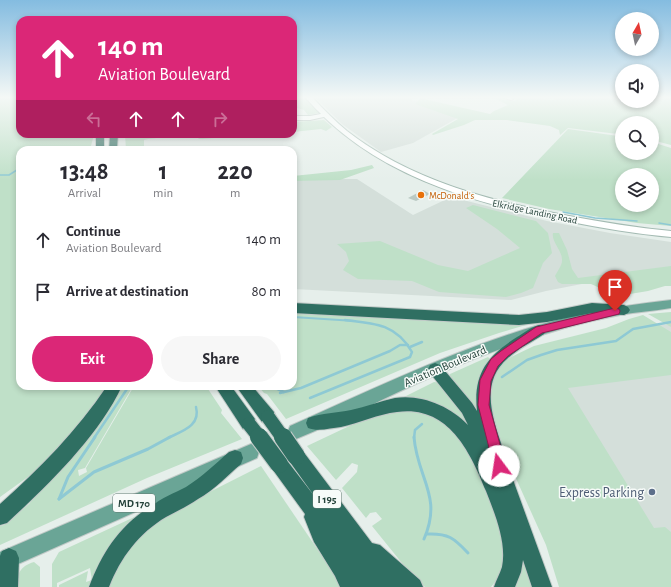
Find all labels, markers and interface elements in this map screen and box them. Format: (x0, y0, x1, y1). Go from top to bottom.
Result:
north arrow (615, 12, 659, 56)
map controls (615, 12, 659, 212)
icon: ahead (32, 32, 84, 84)
text: 140 m (98, 33, 164, 61)
button: sound (615, 64, 659, 108)
text: Aviation Boulevard (98, 66, 230, 84)
icon: left (83, 108, 105, 130)
icon: ahead (125, 108, 147, 130)
icon: ahead (167, 108, 189, 130)
icon: right (209, 108, 231, 130)
button: search (615, 116, 659, 160)
text: 13:48 (60, 160, 109, 184)
text: 1 (159, 160, 167, 184)
text: 220 (218, 160, 253, 184)
button: layers (615, 168, 659, 212)
text: Arrival (68, 187, 101, 200)
text: min (153, 187, 173, 200)
text: m (230, 187, 240, 200)
marker: McDonald's (416, 190, 426, 200)
place label: McDonald's (429, 191, 475, 201)
street label: Elkridge Landing Road (491, 198, 578, 226)
text: Continue (66, 224, 121, 239)
icon: ahead (32, 229, 54, 251)
text: 140 m (246, 232, 281, 247)
text: Aviation Boulevard (66, 242, 161, 255)
pin (598, 270, 632, 311)
icon: arrive (604, 276, 626, 298)
icon: arrive (32, 281, 54, 303)
text: Arrive at destination (66, 284, 189, 299)
text: 80 m (251, 284, 281, 299)
button: Exit (32, 336, 153, 382)
button: Share (161, 336, 281, 382)
street label: Aviation Boulevard (402, 343, 488, 389)
position arrow (478, 445, 520, 487)
place label: Express Parking (559, 486, 644, 500)
marker: Express Parking (647, 487, 657, 497)
road number: I 195 (313, 490, 341, 508)
road number: MD 170 (113, 494, 155, 512)

